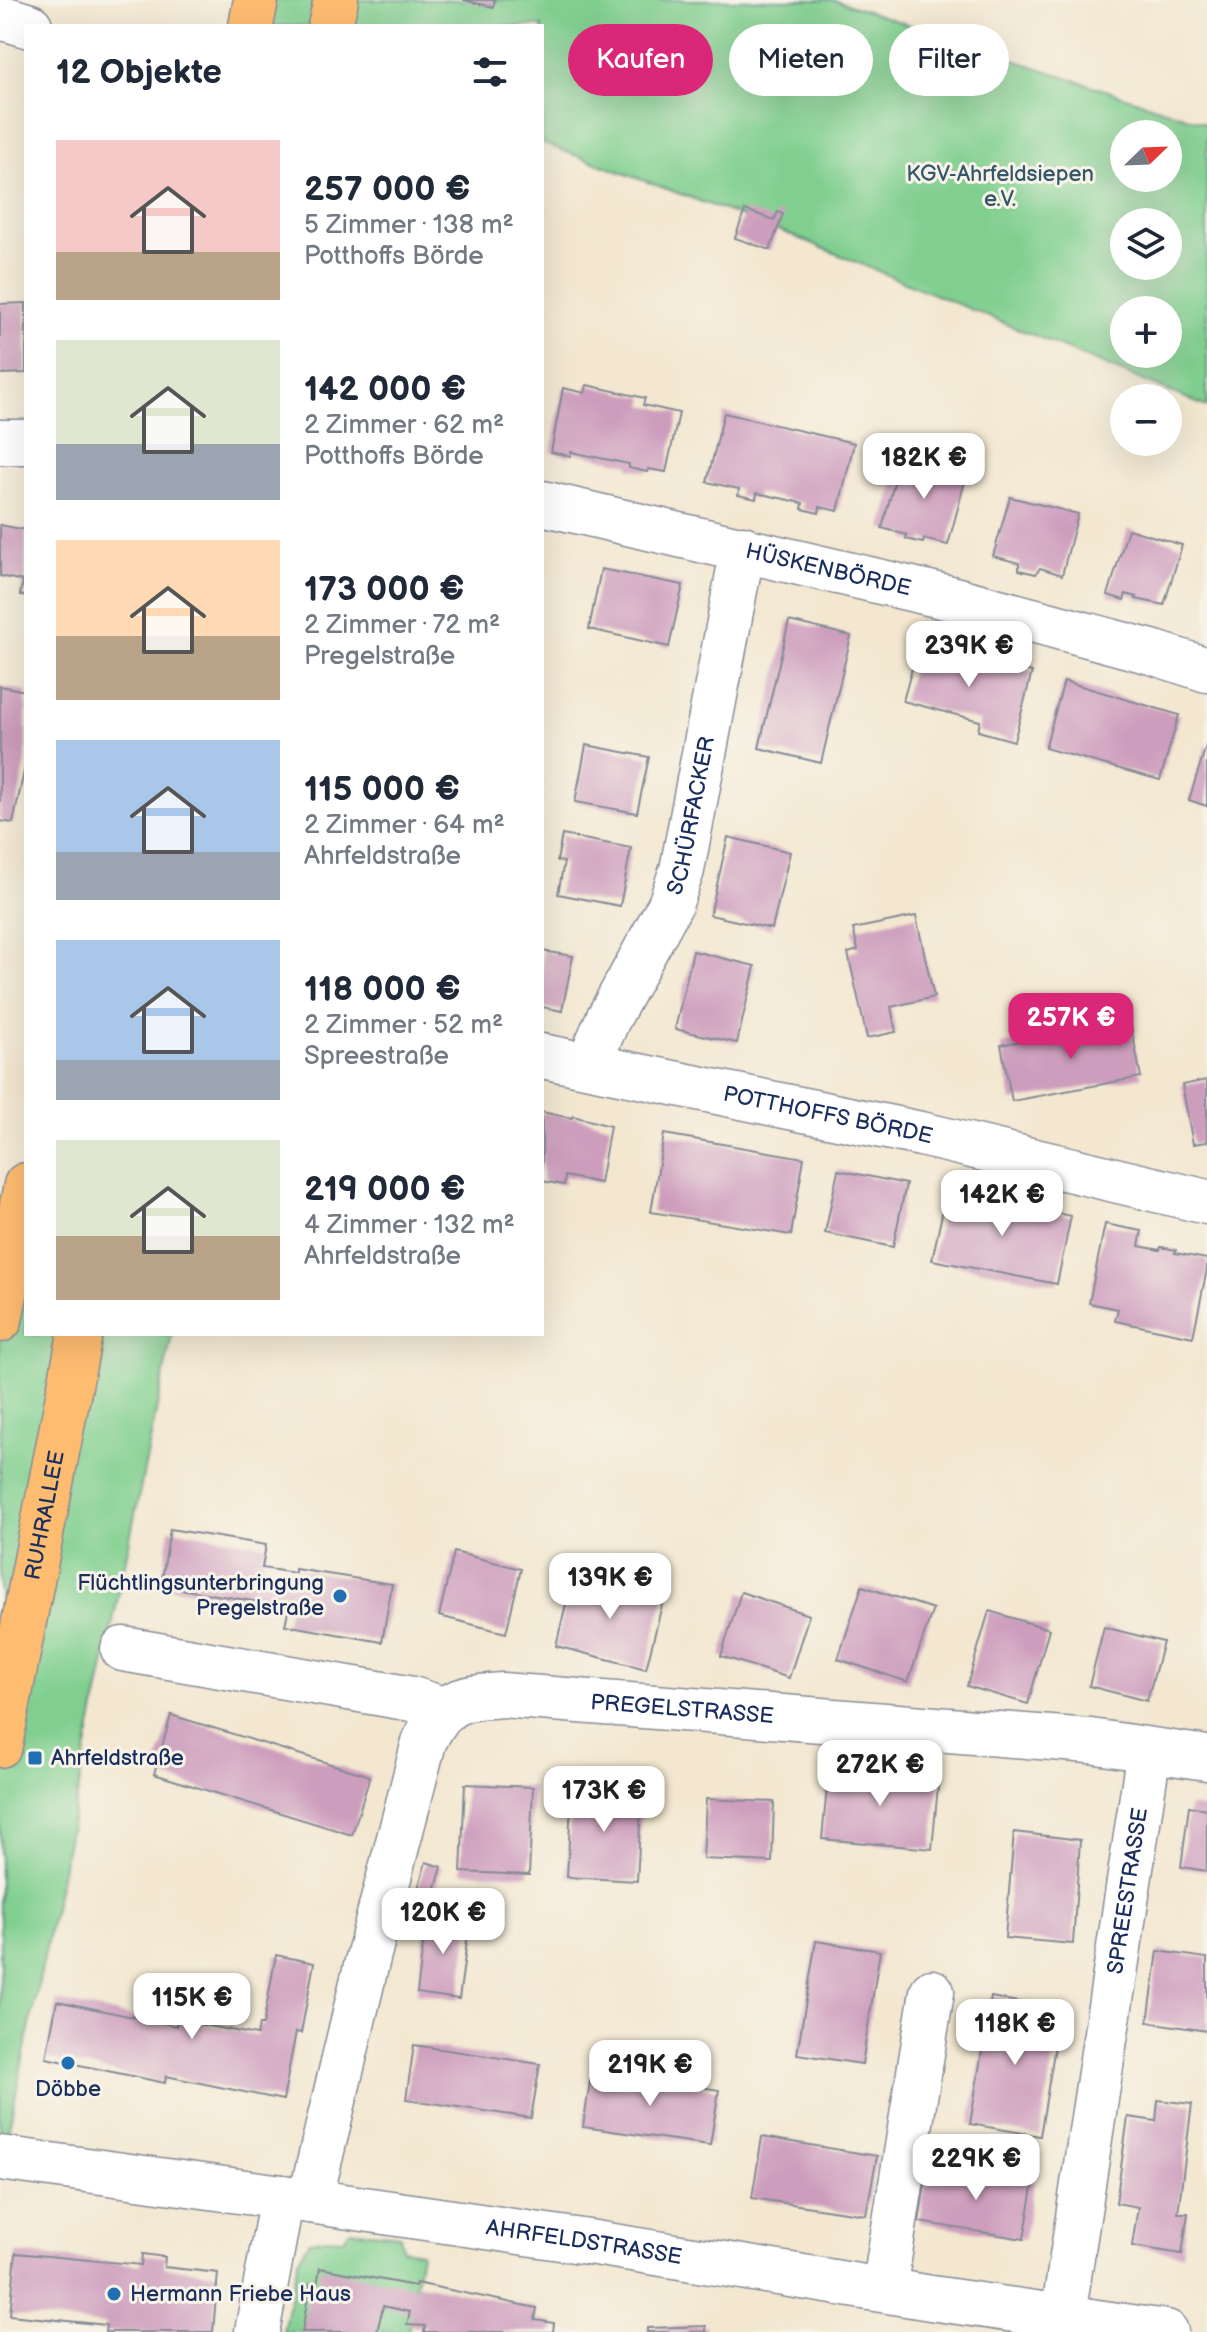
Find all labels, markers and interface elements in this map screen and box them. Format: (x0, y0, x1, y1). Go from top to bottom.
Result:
chip: Kaufen (568, 24, 713, 96)
chip: Mieten (729, 24, 873, 96)
chip: Filter (889, 24, 1009, 96)
icon: filters (468, 50, 512, 94)
text: 12 Objekte (56, 52, 222, 93)
north arrow (1110, 120, 1182, 192)
map controls (1110, 120, 1182, 456)
park label: KGV-Ahrfeldsiepen e.V. (906, 161, 1094, 213)
text: 257 000 € (304, 169, 470, 210)
icon: home (120, 172, 216, 268)
button: layers (1110, 208, 1182, 280)
text: 5 Zimmer · 138 m² (304, 210, 514, 241)
text: Potthoffs Börde (304, 241, 484, 272)
button: + (1110, 296, 1182, 368)
text: 142 000 € (304, 369, 466, 410)
icon: home (120, 372, 216, 468)
button: − (1110, 384, 1182, 456)
text: 2 Zimmer · 62 m² (304, 410, 504, 441)
pin: 182K € (859, 433, 989, 501)
text: Potthoffs Börde (304, 441, 484, 472)
text: 182K € (881, 443, 967, 474)
street label: HÜSKENBÖRDE (743, 537, 914, 602)
text: 173 000 € (304, 569, 464, 610)
icon: home (120, 572, 216, 668)
text: 2 Zimmer · 72 m² (304, 610, 500, 641)
pin: 239K € (904, 621, 1034, 689)
text: 239K € (924, 631, 1014, 662)
text: Pregelstraße (304, 641, 455, 672)
street label: SCHÜRFACKER (661, 734, 721, 898)
text: 115 000 € (304, 769, 460, 810)
icon: home (120, 772, 216, 868)
text: 2 Zimmer · 64 m² (304, 810, 505, 841)
text: Ahrfeldstraße (304, 841, 461, 872)
text: 118 000 € (304, 969, 461, 1010)
icon: home (120, 972, 216, 1068)
pin: 257K € (1006, 993, 1136, 1061)
text: 257K € (1026, 1003, 1116, 1034)
text: 2 Zimmer · 52 m² (304, 1010, 503, 1041)
text: Spreestraße (304, 1041, 449, 1072)
street label: POTTHOFFS BÖRDE (721, 1080, 935, 1150)
text: 219 000 € (304, 1169, 465, 1210)
pin: 142K € (937, 1170, 1067, 1238)
icon: home (120, 1172, 216, 1268)
text: 142K € (959, 1180, 1045, 1211)
text: 4 Zimmer · 132 m² (304, 1210, 515, 1241)
text: Ahrfeldstraße (304, 1241, 461, 1272)
street label: RUHRALLEE (19, 1448, 71, 1582)
pin: 139K € (545, 1553, 675, 1621)
text: 139K € (567, 1563, 653, 1594)
place label: Flüchtlingsunterbringung Pregelstraße (77, 1570, 324, 1622)
marker: Flüchtlingsunterbringung Pregelstraße (331, 1587, 349, 1605)
street label: PREGELSTRASSE (589, 1688, 775, 1730)
pin: 272K € (815, 1740, 945, 1808)
place label: Ahrfeldstraße (51, 1745, 184, 1772)
marker: Ahrfeldstraße (26, 1749, 44, 1767)
text: 272K € (835, 1750, 925, 1781)
pin: 173K € (539, 1766, 669, 1834)
text: 173K € (562, 1776, 646, 1807)
street label: SPREESTRASSE (1102, 1806, 1154, 1976)
pin: 120K € (378, 1888, 508, 1956)
text: 120K € (400, 1898, 486, 1929)
pin: 115K € (127, 1973, 257, 2041)
text: 115K € (151, 1983, 233, 2014)
pin: 118K € (950, 1999, 1080, 2067)
text: 118K € (974, 2009, 1056, 2040)
pin: 219K € (585, 2040, 715, 2108)
text: 219K € (607, 2050, 693, 2081)
marker: Döbbe (59, 2054, 77, 2072)
place label: Döbbe (35, 2076, 101, 2103)
pin: 229K € (911, 2134, 1041, 2202)
text: 229K € (931, 2144, 1021, 2175)
street label: AHRFELDSTRASSE (484, 2214, 684, 2271)
place label: Hermann Friebe Haus (130, 2281, 351, 2308)
marker: Hermann Friebe Haus (105, 2285, 123, 2303)

